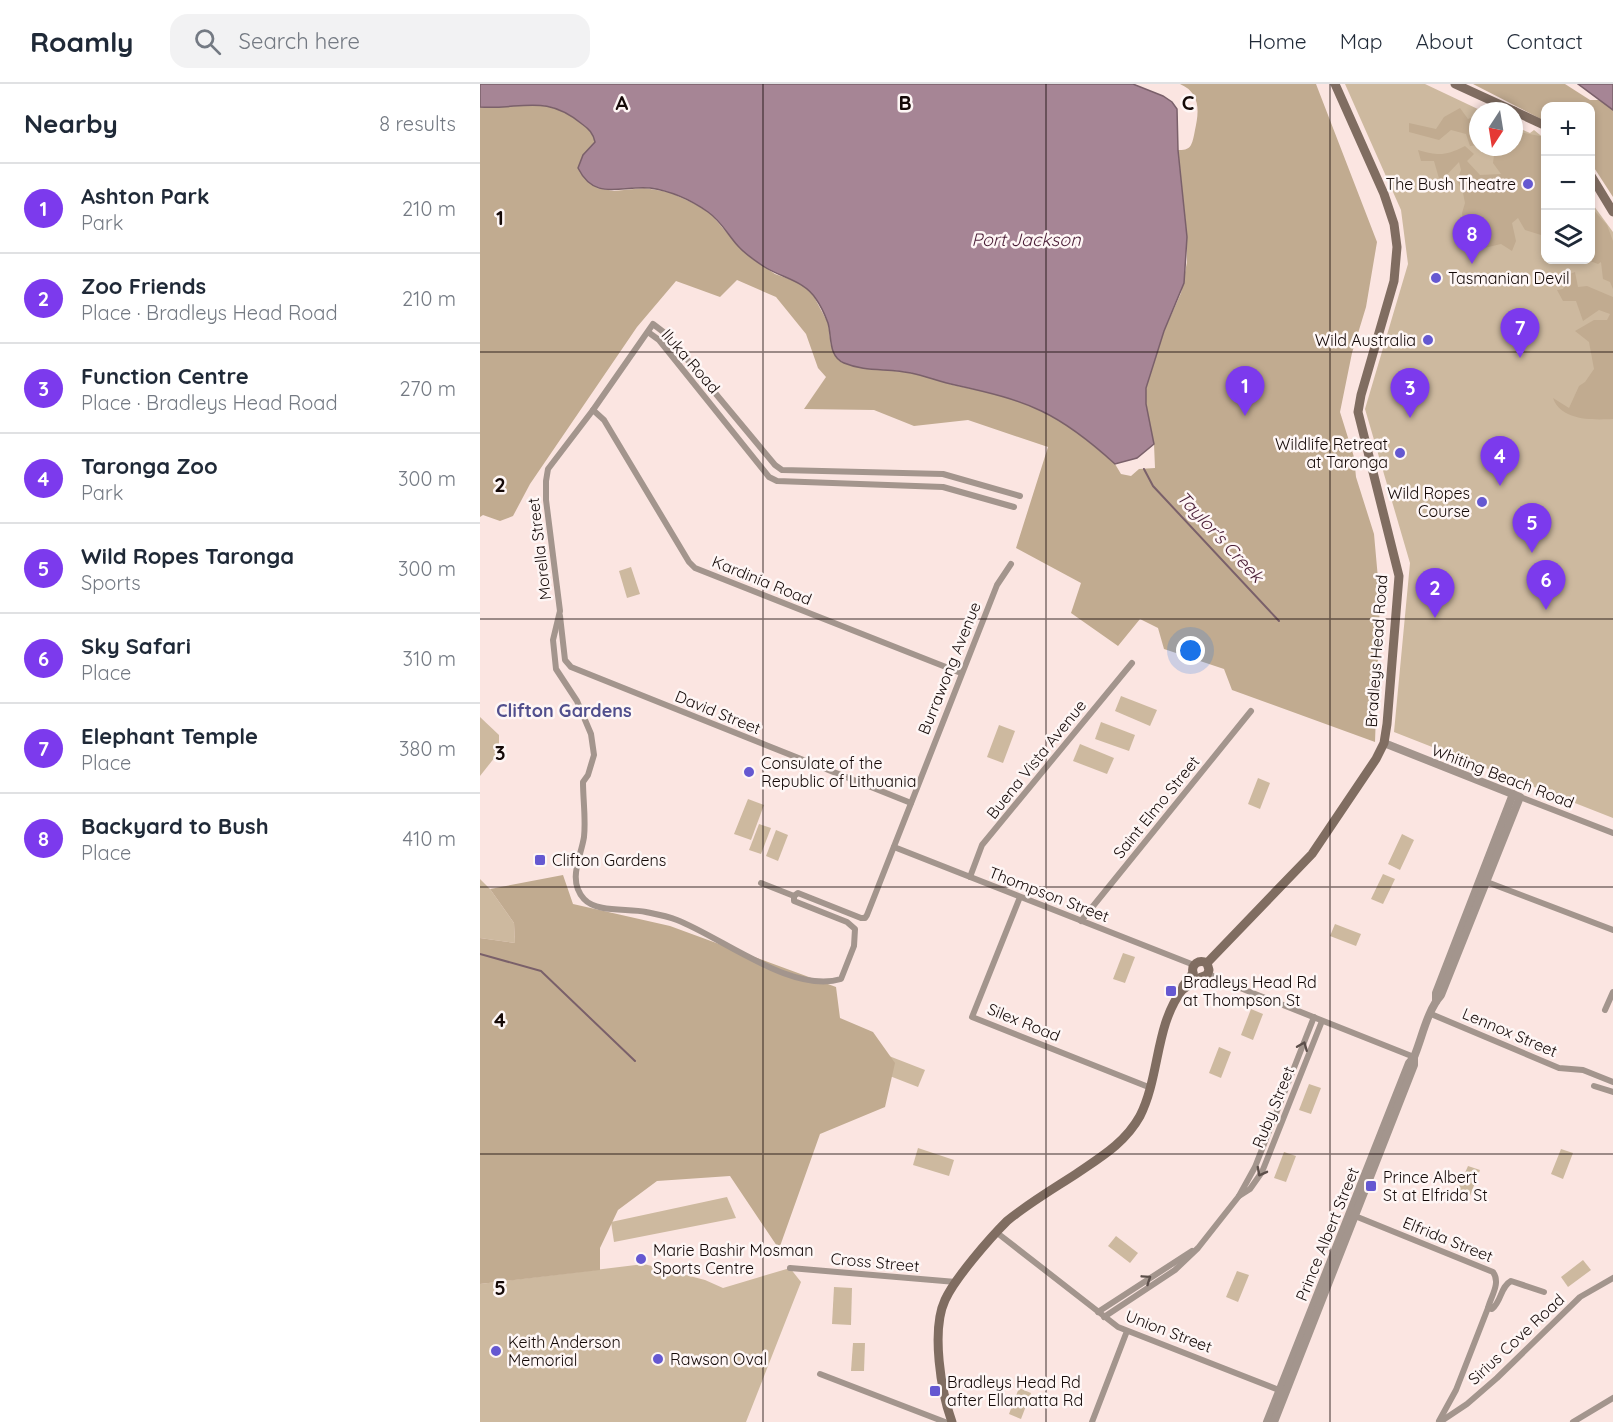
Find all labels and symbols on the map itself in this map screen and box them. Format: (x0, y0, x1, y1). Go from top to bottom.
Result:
text: A (616, 90, 629, 115)
text: B (898, 90, 912, 115)
text: C (1182, 90, 1195, 115)
north arrow (1469, 102, 1523, 156)
place label: The Bush Theatre (1386, 174, 1516, 194)
marker: The Bush Theatre (1521, 177, 1535, 191)
text: 1 (496, 205, 504, 230)
pin: 8 (1452, 214, 1492, 264)
water label: Port Jackson (971, 228, 1081, 251)
place label: Tasmanian Devil (1448, 268, 1570, 288)
marker: Tasmanian Devil (1429, 271, 1443, 285)
pin: 7 (1500, 308, 1540, 358)
street label: Iluka Road (658, 325, 724, 397)
place label: Wild Australia (1315, 330, 1416, 350)
marker: Wild Australia (1421, 333, 1435, 347)
pin: 1 (1226, 366, 1264, 416)
pin: 3 (1390, 368, 1430, 418)
place label: Wildlife Retreat at Taronga (1275, 434, 1388, 472)
pin: 4 (1480, 436, 1520, 486)
marker: Wildlife Retreat at Taronga (1393, 446, 1407, 460)
text: 2 (494, 472, 506, 497)
place label: Wild Ropes Course (1387, 483, 1470, 521)
water label: Taylor's Creek (1172, 486, 1270, 588)
marker: Wild Ropes Course (1475, 495, 1489, 509)
street label: Morella Street (523, 497, 555, 601)
pin: 5 (1512, 504, 1552, 553)
street label: Kardinia Road (709, 551, 815, 609)
pin: 6 (1526, 560, 1566, 610)
pin: 2 (1416, 568, 1454, 618)
street label: Bradleys Head Road (1361, 574, 1391, 728)
street label: Burrawong Avenue (913, 599, 985, 737)
your location (1176, 636, 1205, 665)
street label: David Street (672, 686, 764, 738)
street label: Buena Vista Avenue (982, 695, 1090, 823)
district label: Clifton Gardens (496, 699, 632, 722)
text: 3 (495, 740, 505, 765)
street label: Whiting Beach Road (1429, 740, 1577, 812)
street label: Saint Elmo Street (1108, 752, 1204, 862)
place label: Consulate of the Republic of Lithuania (761, 753, 916, 791)
marker: Consulate of the Republic of Lithuania (742, 765, 756, 779)
place label: Clifton Gardens (552, 850, 666, 870)
marker: Clifton Gardens (533, 853, 547, 867)
street label: Thompson Street (986, 862, 1112, 926)
place label: Bradleys Head Rd at Thompson St (1183, 972, 1317, 1010)
marker: Bradleys Head Rd at Thompson St (1164, 984, 1178, 998)
street label: Silex Road (985, 998, 1063, 1046)
street label: Lennox Street (1459, 1003, 1561, 1061)
text: 4 (494, 1007, 506, 1032)
one-way arrow (1296, 1041, 1308, 1052)
street label: Ruby Street (1248, 1063, 1298, 1151)
street label: Prince Albert Street (1291, 1164, 1363, 1304)
one-way arrow (1257, 1166, 1268, 1176)
place label: Prince Albert St at Elfrida St (1383, 1167, 1488, 1205)
marker: Prince Albert St at Elfrida St (1364, 1179, 1378, 1193)
street label: Elfrida Street (1400, 1212, 1496, 1266)
place label: Marie Bashir Mosman Sports Centre (653, 1240, 814, 1278)
street label: Cross Street (830, 1248, 920, 1276)
marker: Marie Bashir Mosman Sports Centre (634, 1252, 648, 1266)
text: 5 (494, 1275, 506, 1300)
one-way arrow (1140, 1276, 1151, 1287)
street label: Sirius Cove Road (1464, 1289, 1568, 1389)
street label: Union Street (1123, 1305, 1215, 1357)
place label: Keith Anderson Memorial (508, 1332, 621, 1370)
marker: Keith Anderson Memorial (489, 1344, 503, 1358)
place label: Rawson Oval (670, 1349, 767, 1369)
marker: Rawson Oval (651, 1352, 665, 1366)
place label: Bradleys Head Rd after Ellamatta Rd (947, 1372, 1083, 1410)
marker: Bradleys Head Rd after Ellamatta Rd (928, 1384, 942, 1398)

